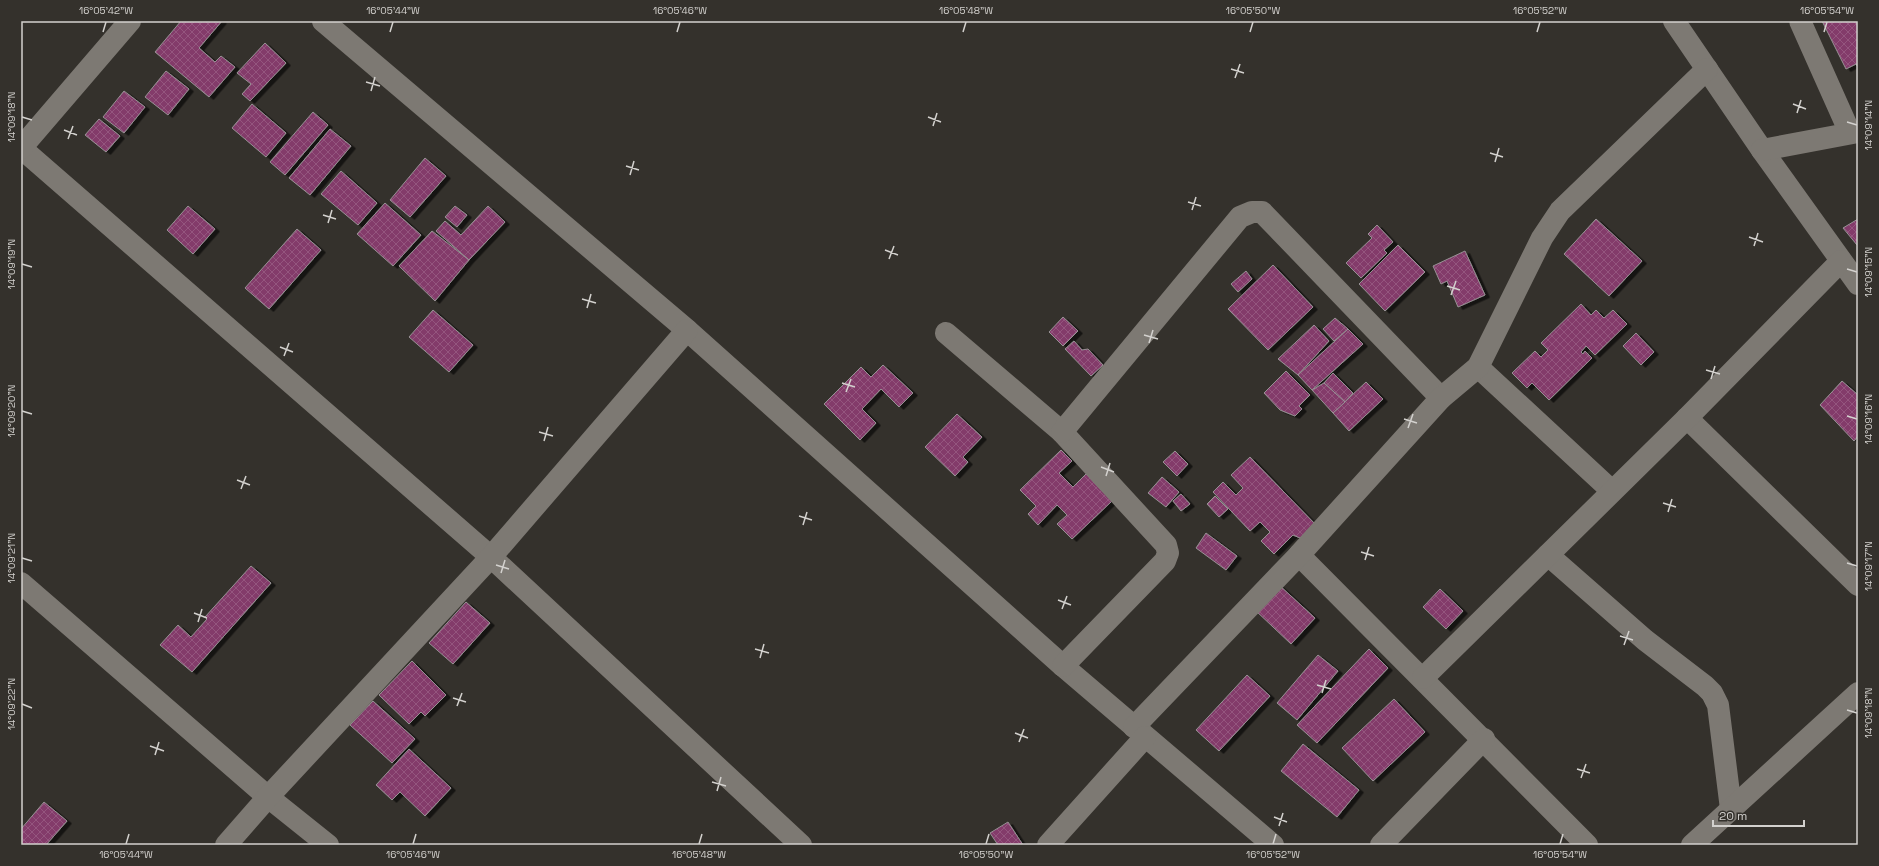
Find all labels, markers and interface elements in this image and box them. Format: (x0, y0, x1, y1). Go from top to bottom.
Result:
text: 16°05'42"W (79, 4, 133, 17)
text: 16°05'44"W (366, 4, 420, 17)
text: 16°05'46"W (653, 4, 707, 17)
text: 16°05'48"W (939, 4, 993, 17)
text: 16°05'50"W (1226, 4, 1280, 17)
text: 16°05'52"W (1513, 4, 1567, 17)
text: 16°05'54"W (1800, 4, 1854, 17)
text: 14°09'18"N (5, 92, 18, 142)
text: 14°09'14"N (1862, 100, 1875, 150)
text: 14°09'19"N (5, 239, 18, 289)
text: 14°09'15"N (1862, 247, 1875, 297)
text: 14°09'20"N (5, 385, 18, 437)
text: 14°09'16"N (1862, 394, 1875, 444)
text: 14°09'21"N (5, 533, 18, 583)
text: 14°09'17"N (1862, 541, 1875, 591)
text: 14°09'22"N (5, 678, 18, 730)
text: 14°09'18"N (1862, 688, 1875, 738)
scale bar (1713, 802, 1804, 828)
text: 20 m (1719, 808, 1747, 824)
text: 16°05'44"W (99, 848, 153, 861)
text: 16°05'46"W (386, 848, 440, 861)
text: 16°05'48"W (672, 848, 726, 861)
text: 16°05'50"W (959, 848, 1013, 861)
text: 16°05'52"W (1246, 848, 1300, 861)
text: 16°05'54"W (1533, 848, 1587, 861)

